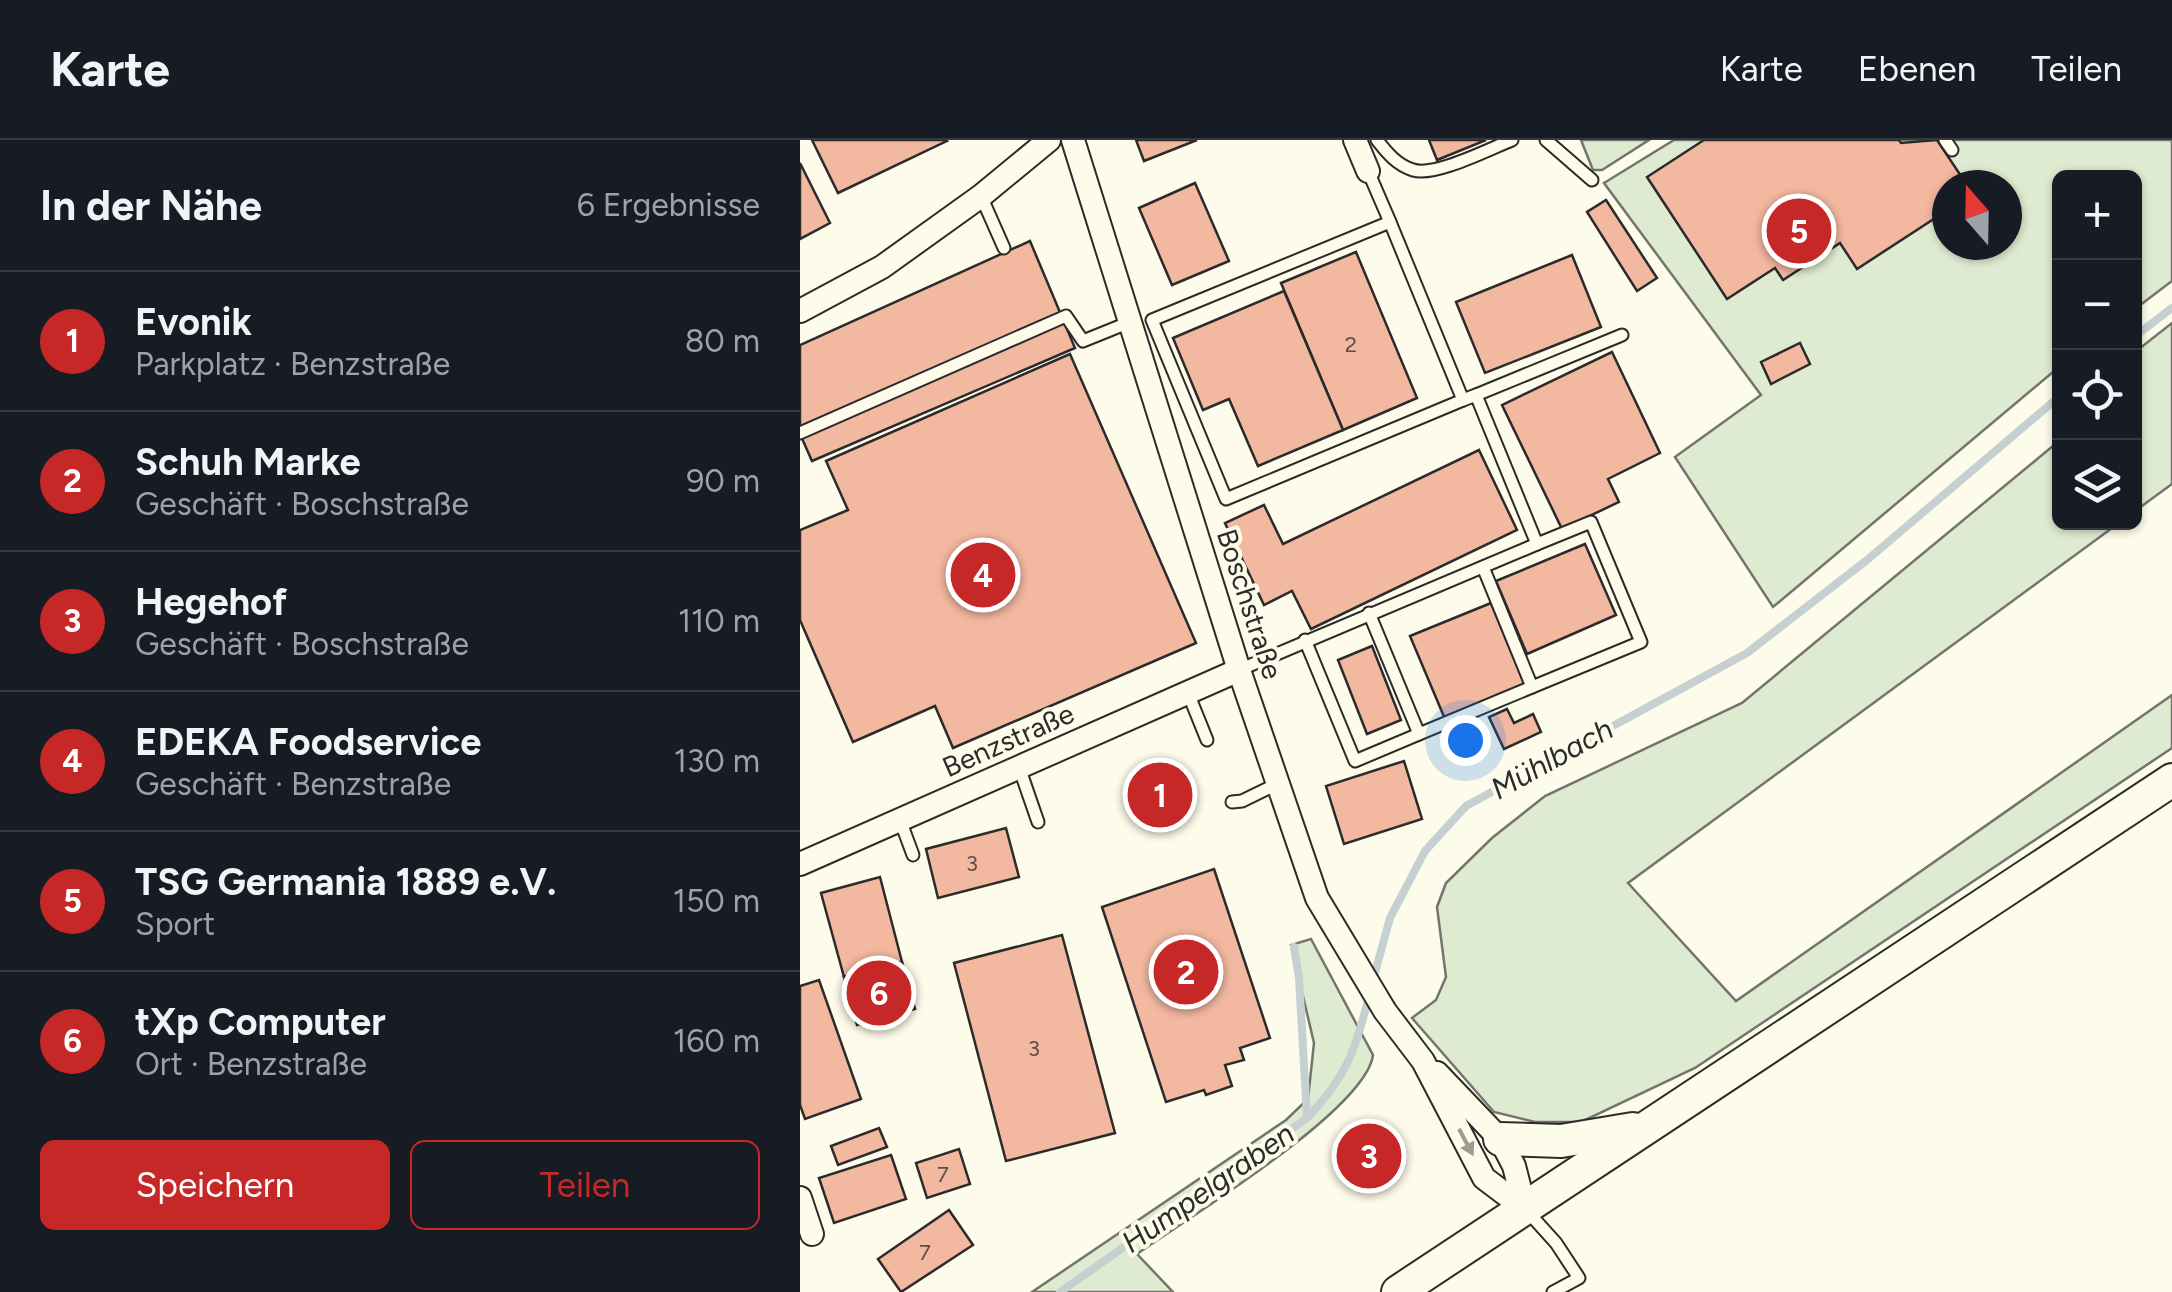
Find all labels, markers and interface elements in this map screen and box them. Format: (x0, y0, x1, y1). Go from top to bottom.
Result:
text: Karte (50, 40, 170, 98)
text: Karte (1720, 48, 1803, 90)
text: Ebenen (1858, 48, 1976, 90)
text: Teilen (2031, 48, 2122, 90)
north arrow (1932, 170, 2022, 260)
map controls (2052, 170, 2142, 530)
button: + (2052, 170, 2142, 260)
text: In der Nähe (40, 180, 262, 231)
text: 6 Ergebnisse (577, 186, 760, 224)
pin: 5 (1766, 194, 1832, 268)
button: − (2052, 260, 2142, 350)
text: Evonik (135, 299, 252, 345)
text: 1 (66, 322, 79, 360)
text: 80 m (685, 322, 760, 360)
house number: 2 (1345, 331, 1357, 358)
text: Parkplatz · Benzstraße (135, 345, 450, 383)
button: locate (2052, 350, 2142, 440)
text: Schuh Marke (135, 439, 361, 485)
button: layers (2052, 440, 2142, 530)
text: 2 (63, 462, 82, 500)
text: 90 m (686, 462, 760, 500)
text: Geschäft · Boschstraße (135, 485, 469, 523)
street label: Boschstraße (1210, 525, 1290, 683)
pin: 4 (950, 538, 1016, 612)
text: Hegehof (135, 579, 287, 625)
text: 3 (64, 602, 81, 640)
text: 110 m (678, 602, 760, 640)
text: Geschäft · Boschstraße (135, 625, 469, 663)
street label: Benzstraße (937, 696, 1079, 784)
water label: Mühlbach (1484, 710, 1619, 807)
your location (1440, 715, 1491, 766)
text: EDEKA Foodservice (135, 719, 481, 765)
text: 4 (62, 742, 83, 780)
text: 130 m (674, 742, 760, 780)
pin: 1 (1128, 758, 1192, 832)
text: Geschäft · Benzstraße (135, 765, 451, 803)
house number: 3 (966, 850, 978, 877)
text: TSG Germania 1889 e.V. (135, 859, 556, 905)
text: 5 (63, 882, 82, 920)
text: 150 m (673, 882, 760, 920)
text: Sport (135, 905, 215, 943)
pin: 2 (1154, 934, 1218, 1010)
pin: 6 (846, 956, 912, 1030)
text: tXp Computer (135, 999, 386, 1045)
text: 6 (63, 1022, 82, 1060)
text: 160 m (673, 1022, 760, 1060)
house number: 3 (1028, 1035, 1040, 1062)
text: Ort · Benzstraße (135, 1045, 367, 1083)
water label: Humpelgraben (1114, 1115, 1301, 1261)
pin: 3 (1336, 1118, 1402, 1194)
one-way arrow (1457, 1128, 1474, 1157)
button: Speichern (40, 1140, 390, 1230)
button: Teilen (410, 1140, 760, 1230)
house number: 7 (937, 1161, 949, 1188)
house number: 7 (919, 1239, 931, 1266)

